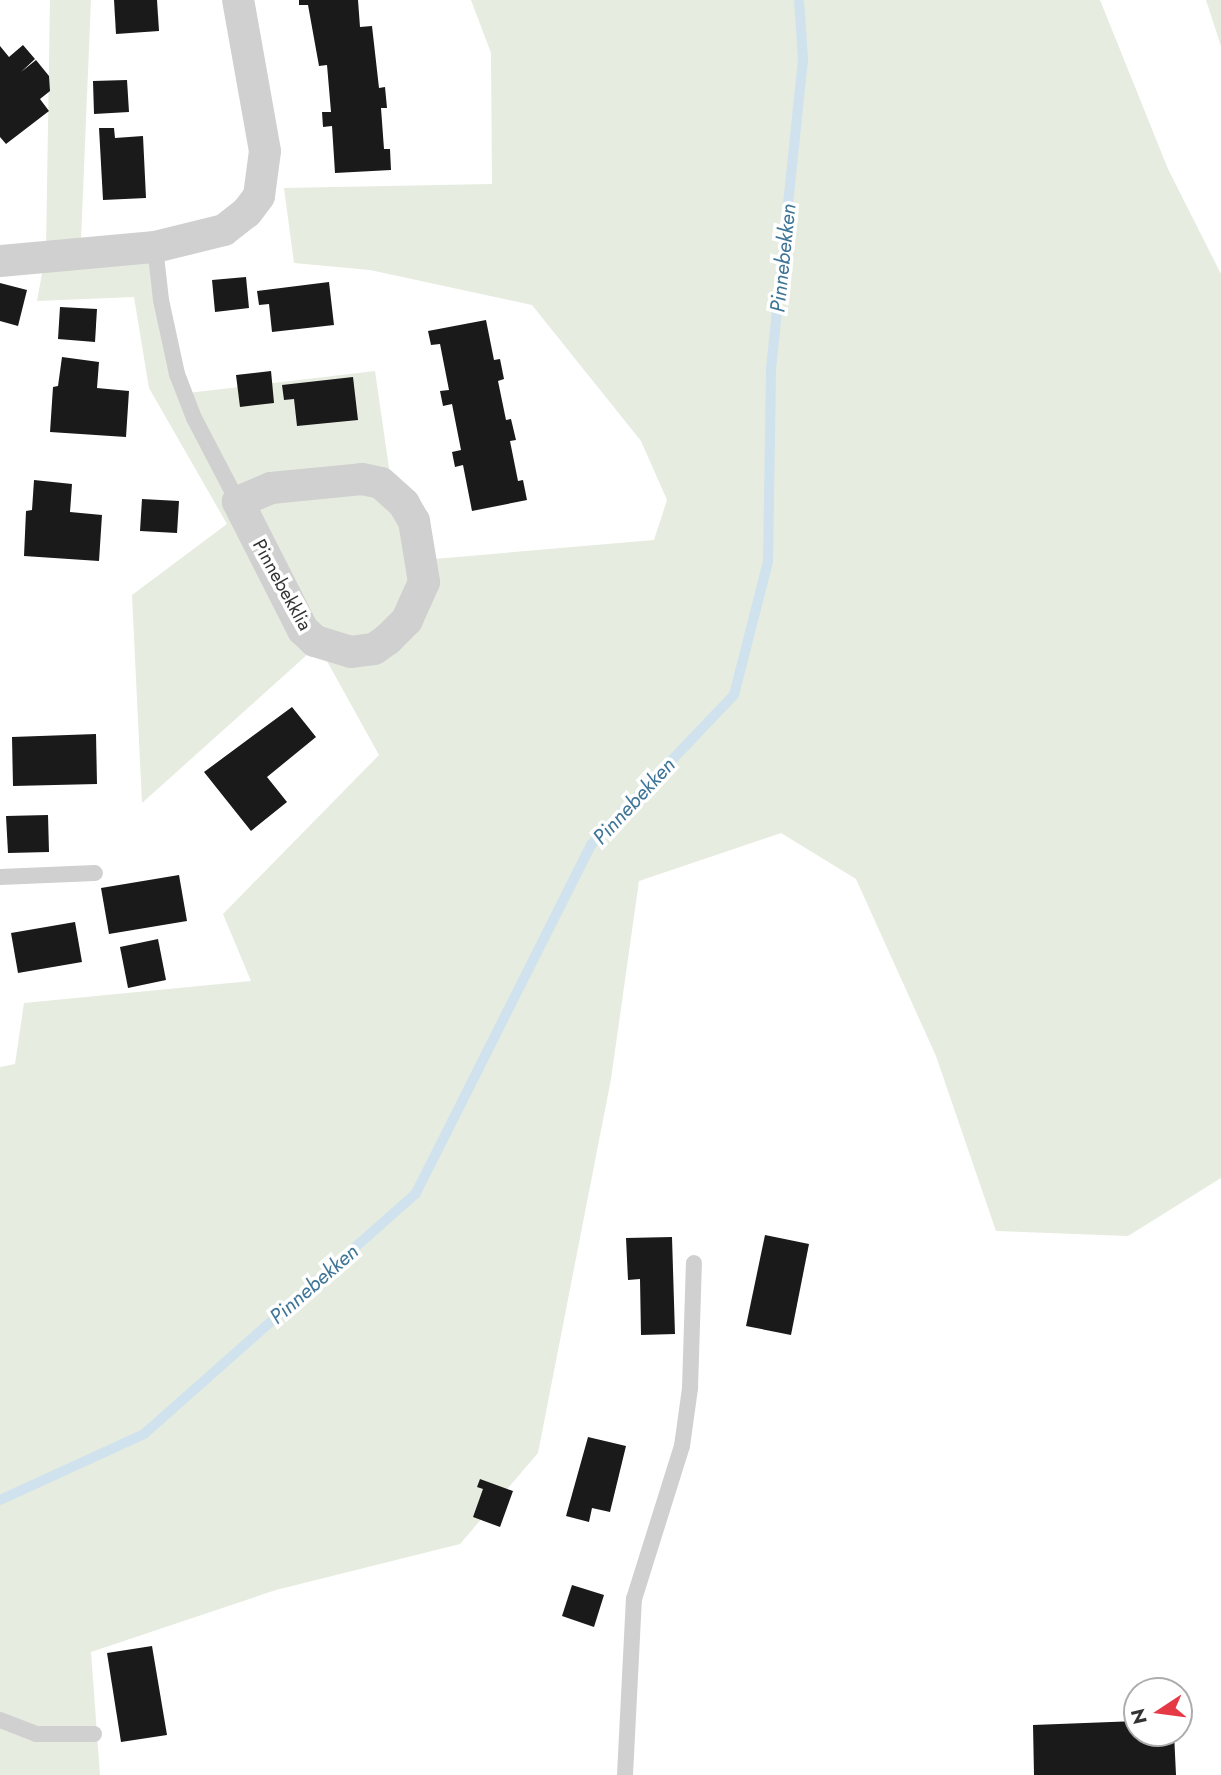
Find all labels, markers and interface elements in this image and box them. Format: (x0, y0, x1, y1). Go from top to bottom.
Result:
water label: Pinnebekken (765, 202, 801, 314)
street label: Pinnebekklia (248, 535, 316, 635)
water label: Pinnebekken (588, 752, 680, 850)
water label: Pinnebekken (265, 1239, 363, 1329)
north arrow (1123, 1677, 1193, 1747)
text: N (1124, 1706, 1154, 1727)

